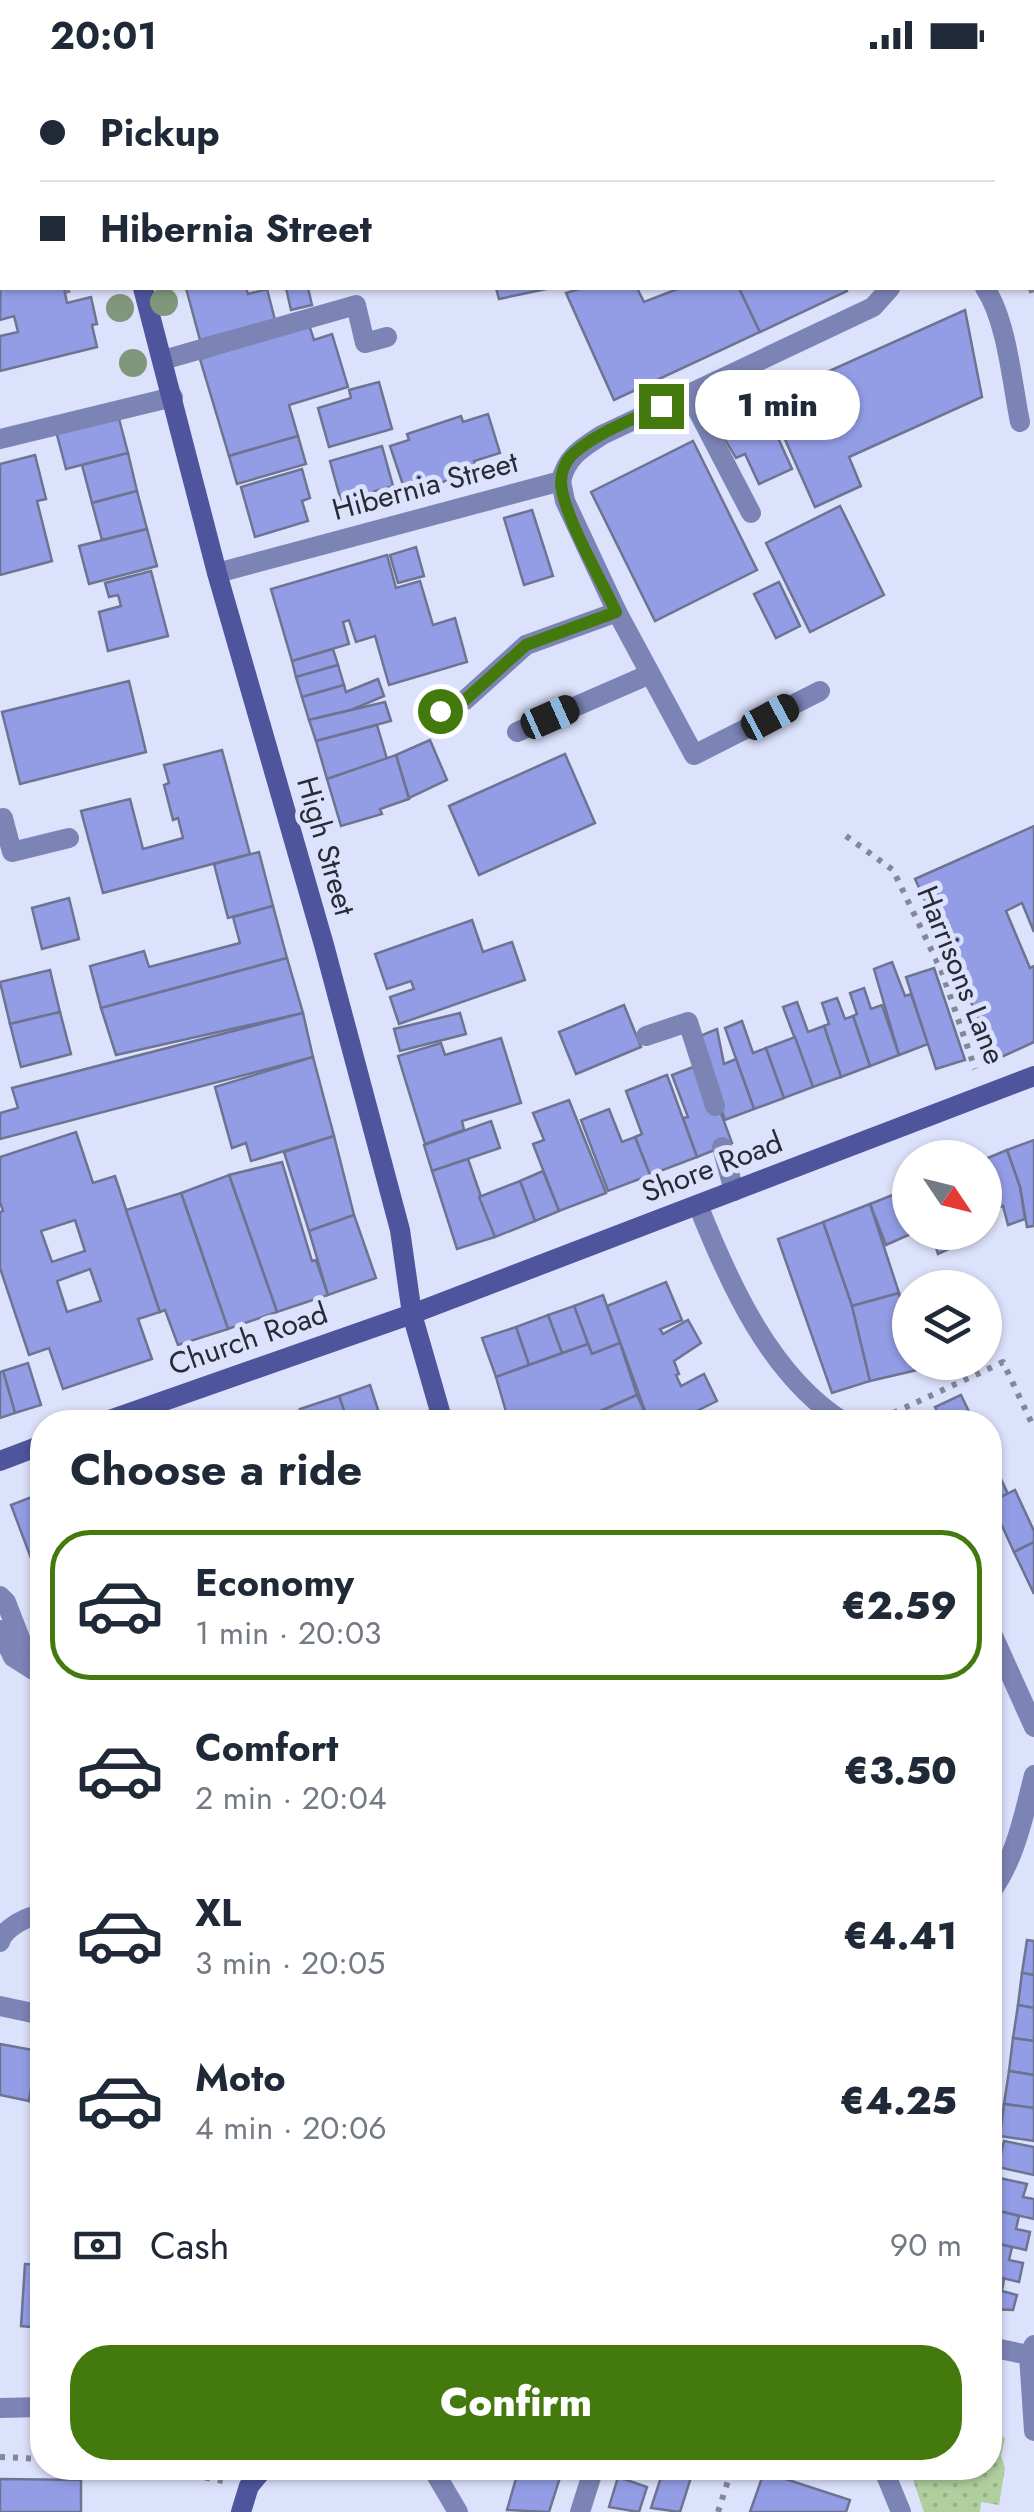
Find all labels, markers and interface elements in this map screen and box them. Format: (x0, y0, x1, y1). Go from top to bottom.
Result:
text: 20:01 (50, 8, 157, 63)
text: Pickup (100, 105, 220, 160)
text: Hibernia Street (100, 201, 372, 256)
callout: 1 min (696, 371, 861, 441)
text: 1 min (737, 382, 818, 428)
route end (639, 384, 684, 429)
street label: Hibernia Street (327, 440, 523, 531)
route start (418, 689, 463, 734)
car (736, 690, 804, 744)
car (516, 691, 584, 743)
street label: High Street (286, 771, 367, 921)
street label: Harrisons Lane (906, 879, 1017, 1070)
street label: Shore Road (635, 1120, 788, 1213)
north arrow (892, 1140, 1002, 1250)
map controls (892, 1140, 1002, 1380)
button: layers (892, 1270, 1002, 1380)
street label: Church Road (162, 1291, 333, 1386)
text: Choose a ride (70, 1437, 362, 1502)
text: Economy (195, 1555, 354, 1610)
icon: car (75, 1560, 165, 1650)
text: €2.59 (841, 1578, 957, 1633)
text: 1 min · 20:03 (195, 1610, 382, 1656)
text: Comfort (195, 1720, 338, 1775)
icon: car (75, 1725, 165, 1815)
text: €3.50 (844, 1743, 957, 1798)
text: 2 min · 20:04 (195, 1775, 387, 1821)
text: XL (195, 1885, 241, 1940)
icon: car (75, 1890, 165, 1980)
text: €4.41 (843, 1908, 957, 1963)
text: 3 min · 20:05 (195, 1940, 385, 1986)
text: Moto (195, 2050, 286, 2105)
icon: car (75, 2055, 165, 2145)
text: €4.25 (840, 2073, 957, 2128)
text: 4 min · 20:06 (195, 2105, 387, 2151)
icon: cash (70, 2218, 125, 2273)
text: Cash (150, 2218, 230, 2273)
text: 90 m (890, 2222, 962, 2268)
button: Confirm (70, 2345, 962, 2460)

